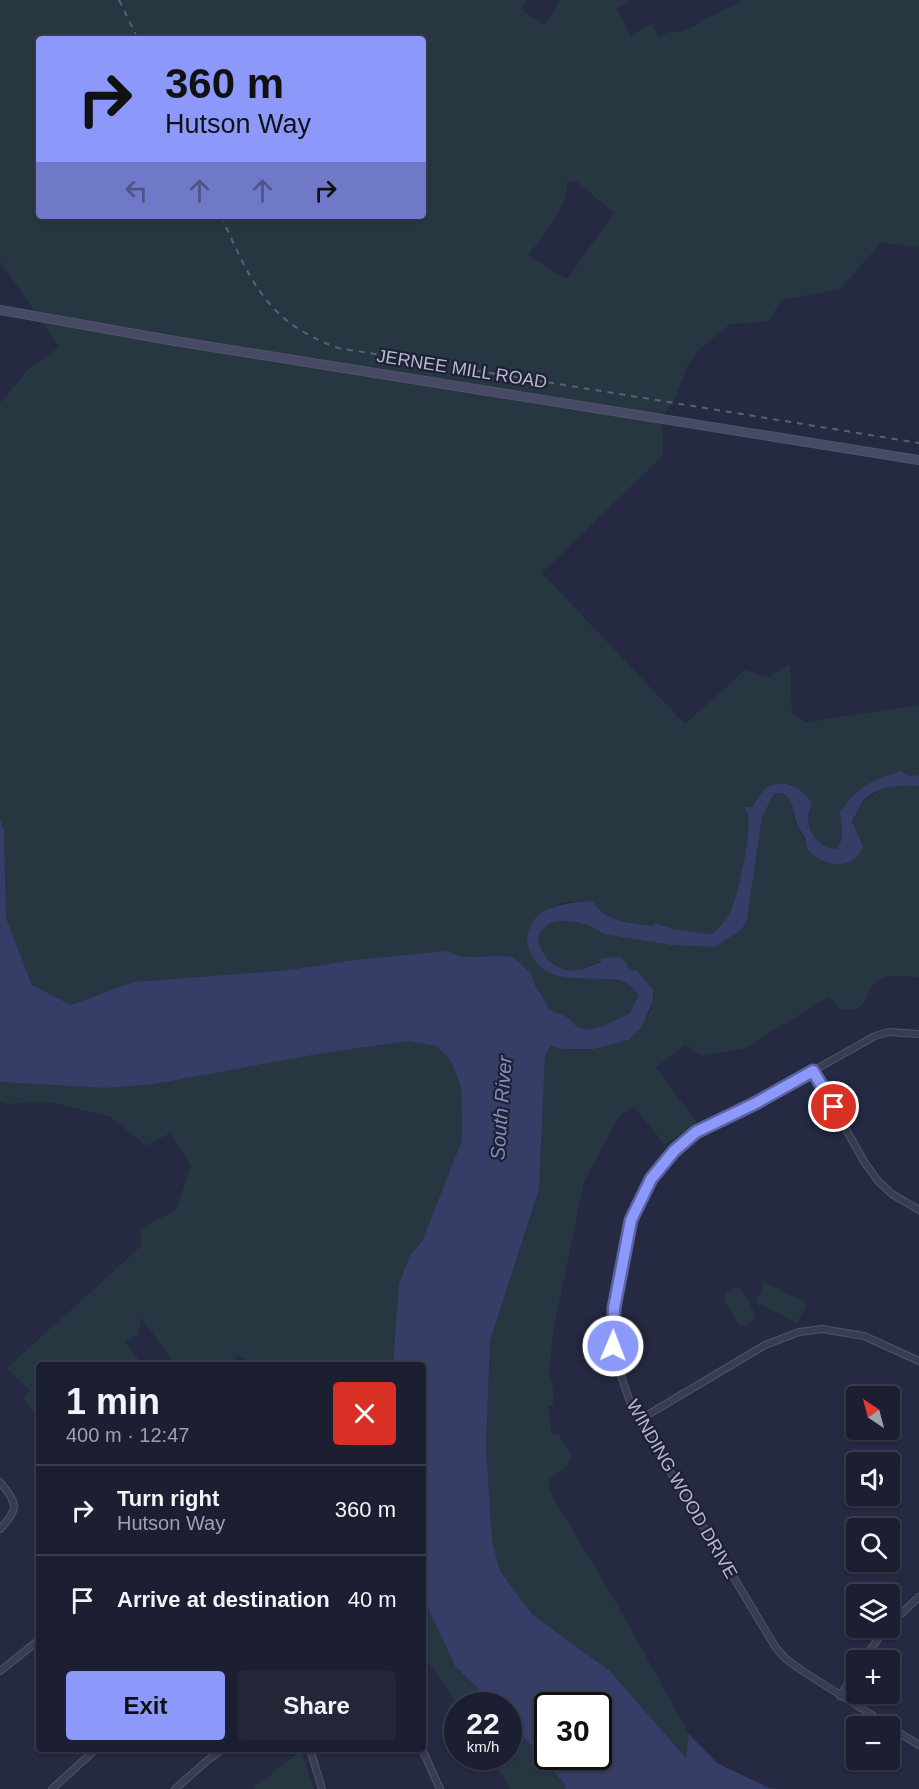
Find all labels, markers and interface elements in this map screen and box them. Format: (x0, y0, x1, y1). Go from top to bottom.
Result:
icon: right (66, 60, 144, 138)
text: 360 m (165, 60, 284, 107)
text: Hutson Way (165, 109, 311, 139)
icon: left (120, 174, 153, 207)
icon: ahead (183, 174, 216, 207)
icon: ahead (246, 174, 279, 207)
icon: right (309, 174, 342, 207)
street label: JERNEE MILL ROAD (375, 346, 549, 392)
water label: South River (486, 1054, 516, 1161)
pin (808, 1081, 859, 1132)
icon: arrive (817, 1090, 850, 1123)
position arrow (581, 1314, 645, 1378)
text: 1 min (66, 1381, 160, 1422)
button: close (333, 1382, 396, 1445)
north arrow (846, 1386, 900, 1440)
map controls (846, 1386, 900, 1770)
street label: WINDING WOOD DRIVE (623, 1396, 741, 1582)
text: 400 m · 12:47 (66, 1424, 189, 1446)
button: sound (846, 1452, 900, 1506)
text: Turn right (117, 1486, 219, 1511)
icon: right (66, 1494, 99, 1527)
text: 360 m (335, 1497, 396, 1522)
text: Hutson Way (117, 1512, 225, 1534)
button: search (846, 1518, 900, 1572)
icon: arrive (66, 1584, 99, 1617)
button: layers (846, 1584, 900, 1638)
text: Arrive at destination (117, 1587, 330, 1612)
text: 40 m (348, 1587, 397, 1612)
button: + (846, 1650, 900, 1704)
button: Exit (66, 1671, 225, 1740)
button: Share (237, 1671, 396, 1740)
speed limit sign: 30 (534, 1692, 612, 1770)
text: 22 (466, 1707, 500, 1740)
button: − (846, 1716, 900, 1770)
text: km/h (467, 1738, 499, 1755)

